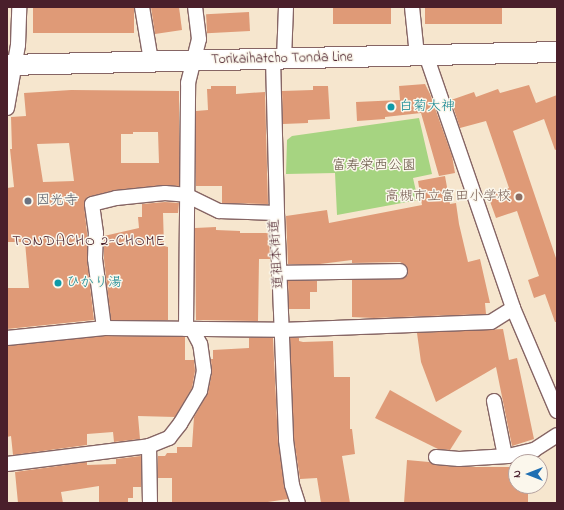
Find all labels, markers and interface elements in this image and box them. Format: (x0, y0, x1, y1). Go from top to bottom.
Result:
street label: Torikaihatcho Tonda Line (211, 49, 353, 69)
place label: 白菊大神 (399, 99, 455, 115)
marker: 白菊大神 (386, 102, 396, 112)
park label: 富寿栄西公園 (332, 158, 416, 174)
place label: 高槻市立富田小学校 (385, 189, 511, 205)
marker: 高槻市立富田小学校 (514, 192, 524, 202)
place label: 因光寺 (36, 193, 78, 209)
marker: 因光寺 (23, 196, 33, 206)
street label: 道祖本街道 (266, 218, 288, 290)
district label: TONDACHO 2-CHOME (12, 233, 166, 251)
place label: ひかり湯 (66, 275, 122, 291)
marker: ひかり湯 (53, 278, 63, 288)
north arrow (508, 454, 548, 494)
text: N (509, 470, 525, 478)

